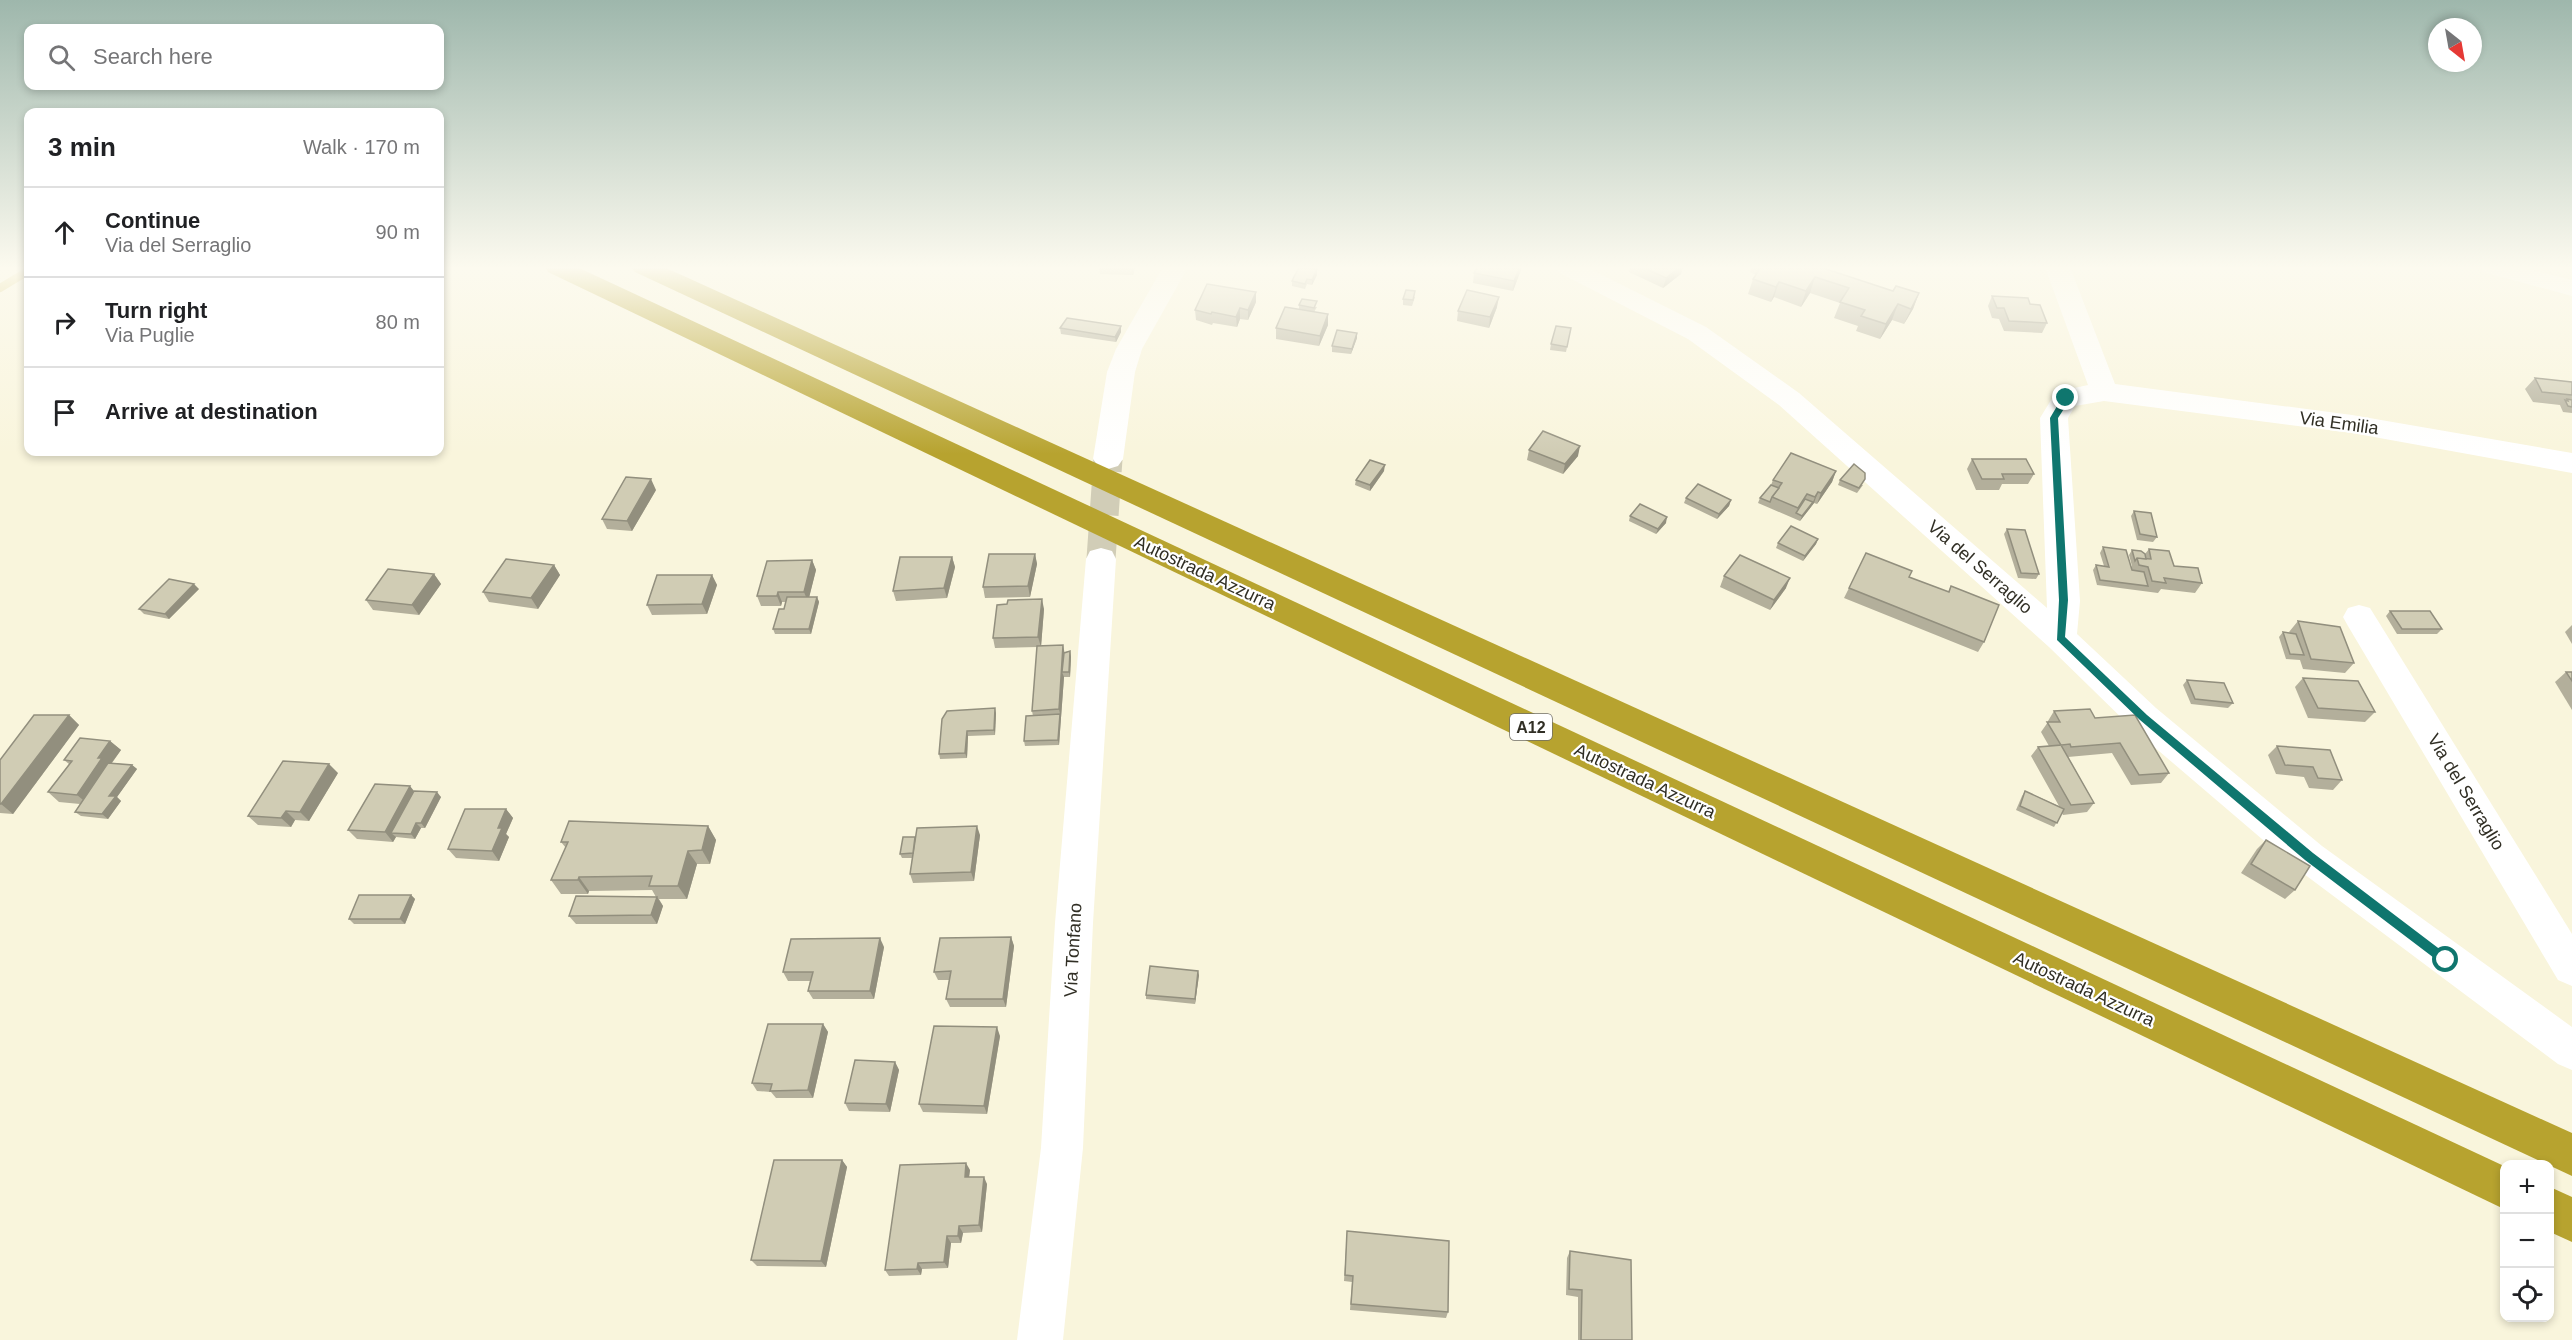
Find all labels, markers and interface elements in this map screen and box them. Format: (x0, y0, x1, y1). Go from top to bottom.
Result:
north arrow (2428, 18, 2482, 72)
search box (24, 24, 444, 90)
icon: search (45, 41, 78, 74)
text: Search here (93, 44, 213, 69)
text: 3 min (48, 132, 116, 162)
text: Walk · 170 m (303, 136, 420, 158)
text: Continue (105, 208, 200, 233)
icon: ahead (48, 216, 81, 249)
text: 90 m (376, 221, 420, 243)
text: Via del Serraglio (105, 234, 251, 256)
text: Turn right (105, 298, 207, 323)
icon: right (48, 306, 81, 339)
text: 80 m (376, 311, 420, 333)
text: Via Puglie (105, 324, 195, 346)
route end (2052, 384, 2078, 410)
icon: arrive (48, 396, 81, 429)
text: Arrive at destination (105, 399, 318, 424)
street label: Via Emilia (2298, 408, 2381, 439)
street label: Via del Serraglio (1924, 516, 2036, 618)
street label: Autostrada Azzurra (1131, 532, 1279, 615)
road number: A12 (1510, 714, 1552, 740)
street label: Via del Serraglio (2424, 730, 2508, 854)
street label: Autostrada Azzurra (1571, 740, 1719, 823)
street label: Via Tonfano (1061, 902, 1085, 998)
route start (2432, 946, 2458, 972)
street label: Autostrada Azzurra (2010, 948, 2158, 1031)
map controls (2500, 1160, 2554, 1322)
button: + (2500, 1160, 2554, 1214)
button: − (2500, 1214, 2554, 1268)
button: locate (2500, 1268, 2554, 1322)

